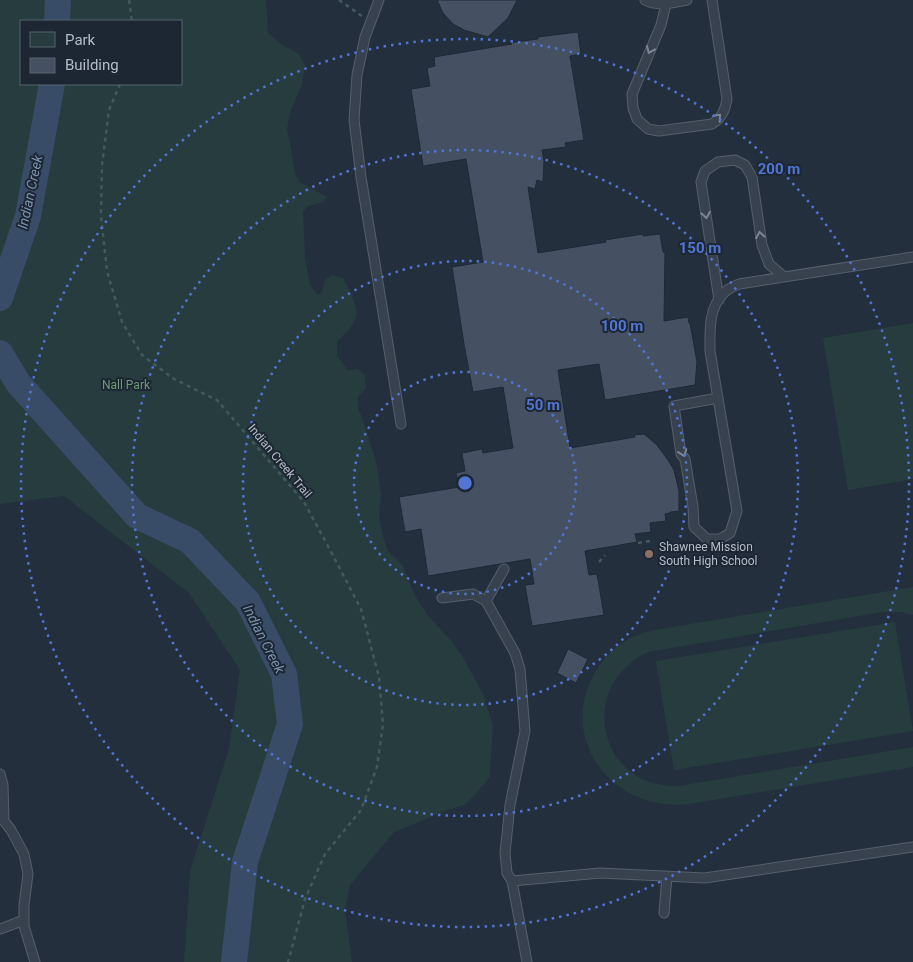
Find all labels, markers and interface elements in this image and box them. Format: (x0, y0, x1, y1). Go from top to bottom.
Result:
legend (20, 20, 182, 85)
text: Park (65, 31, 96, 49)
one-way arrow (646, 45, 657, 54)
text: Building (65, 56, 119, 74)
one-way arrow (713, 113, 722, 122)
water label: Indian Creek (14, 153, 46, 230)
text: 200 m (758, 160, 800, 178)
one-way arrow (700, 212, 711, 220)
one-way arrow (756, 231, 766, 240)
text: 150 m (679, 239, 721, 257)
text: 100 m (601, 317, 643, 335)
park label: Nall Park (102, 378, 151, 392)
text: 50 m (526, 396, 560, 414)
street label: Indian Creek Trail (245, 421, 315, 501)
one-way arrow (677, 449, 687, 457)
centre of rings (456, 474, 474, 492)
place label: Shawnee Mission South High School (659, 540, 758, 568)
marker: Shawnee Mission South High School (643, 548, 655, 560)
water label: Indian Creek (240, 602, 289, 677)

